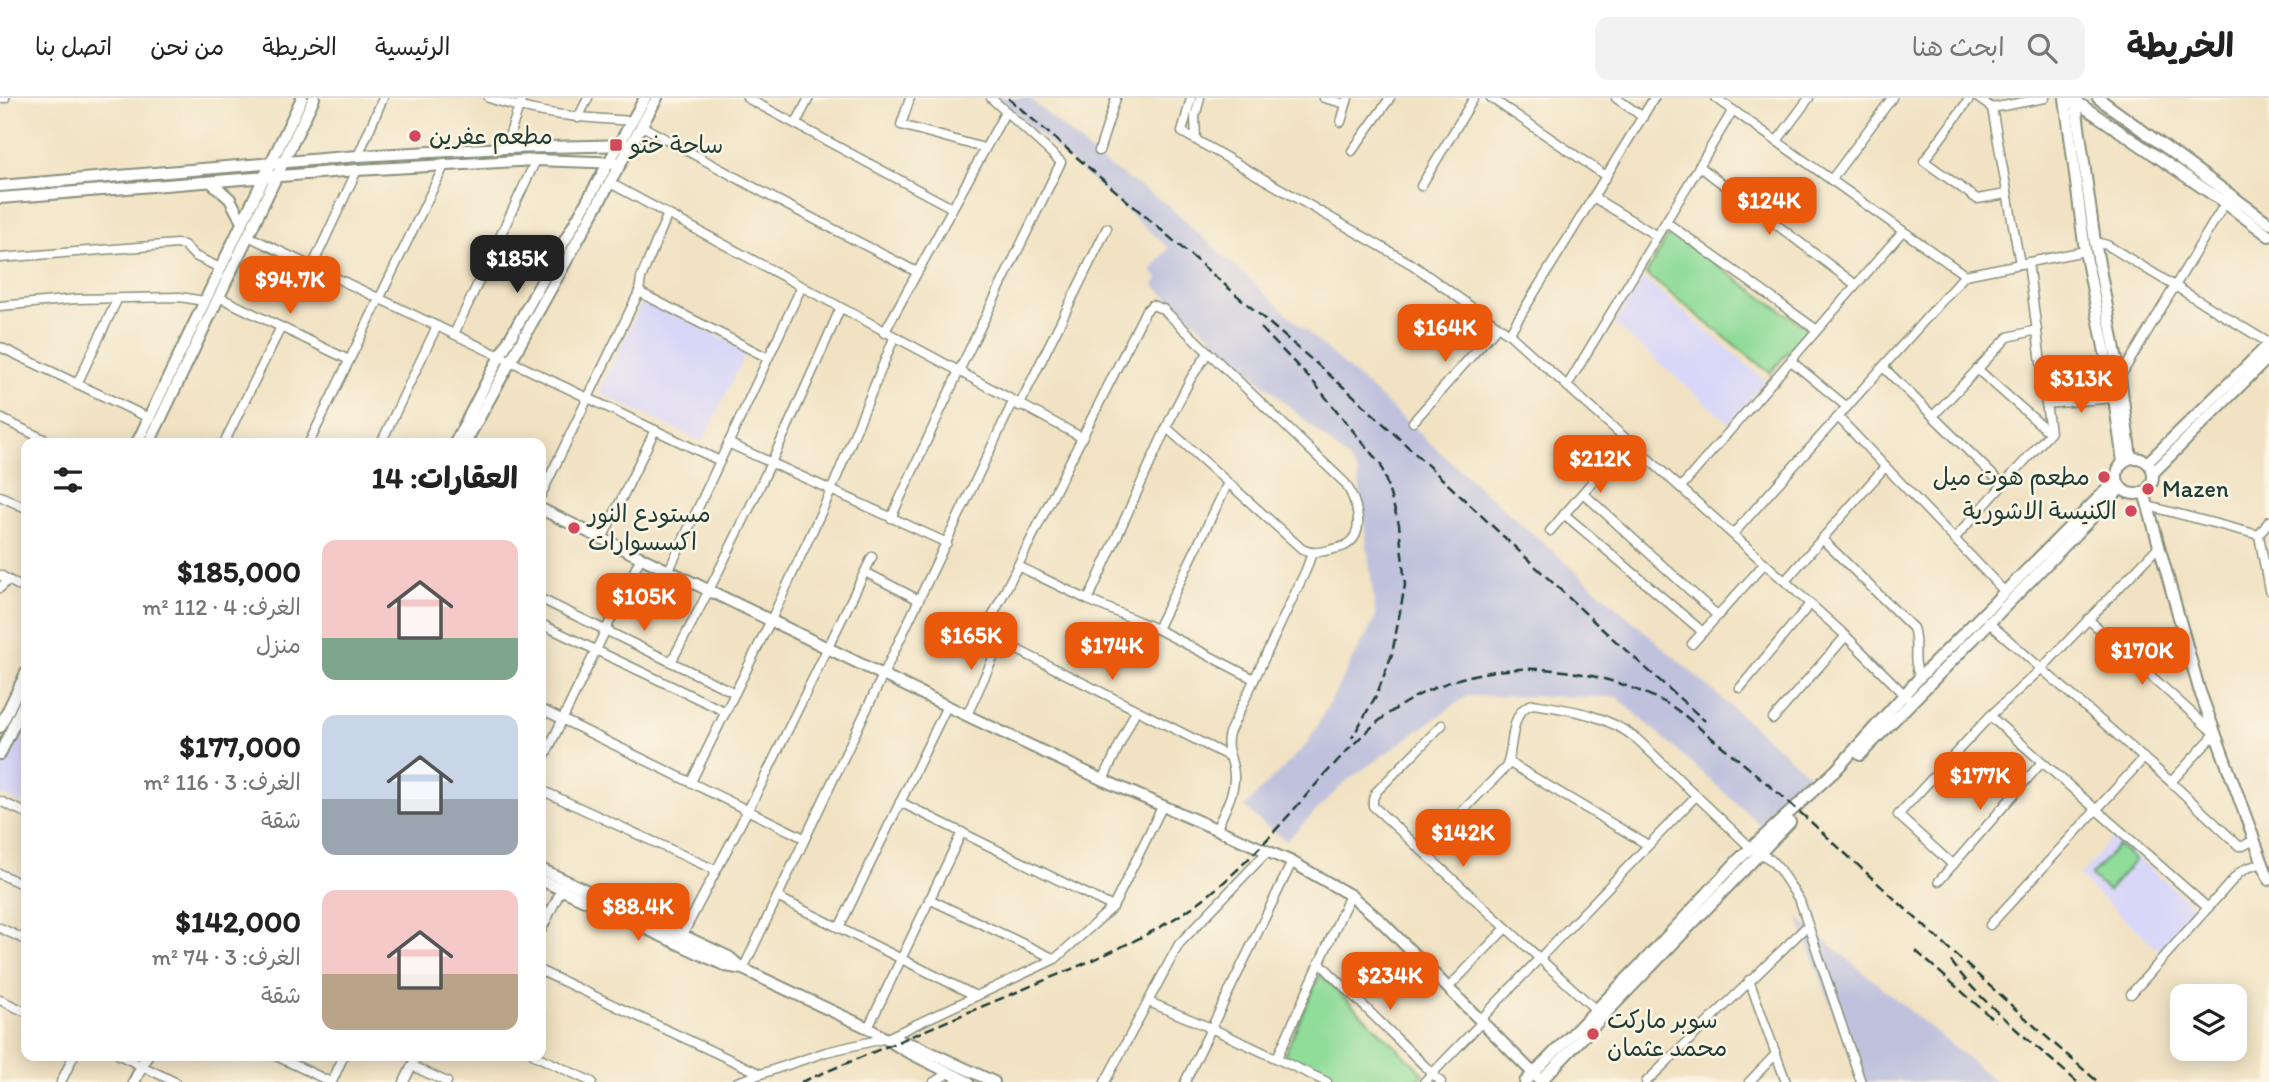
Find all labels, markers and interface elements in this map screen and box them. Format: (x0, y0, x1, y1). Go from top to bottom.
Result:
search box (1595, 17, 2085, 80)
text: الخريطة (2127, 26, 2234, 65)
icon: search (2023, 29, 2061, 67)
text: ابحث هنا (1912, 31, 2005, 63)
text: اتصل بنا (35, 32, 112, 61)
text: من نحن (150, 32, 224, 61)
text: الخريطة (262, 32, 337, 61)
text: الرئيسية (375, 32, 450, 61)
place label: مطعم عفرين (429, 121, 553, 154)
marker: مطعم عفرين (407, 128, 423, 144)
place label: ساحة ختو (628, 130, 723, 160)
marker: ساحة ختو (608, 137, 624, 153)
pin: $124K (1720, 178, 1818, 237)
text: $124K (1738, 186, 1800, 214)
pin: $185K (468, 236, 566, 295)
text: $185K (486, 244, 548, 272)
pin: $94.7K (233, 256, 347, 316)
text: $94.7K (255, 265, 325, 293)
pin: $164K (1396, 304, 1494, 364)
text: $164K (1413, 313, 1477, 341)
pin: $313K (2032, 356, 2130, 415)
text: $313K (2050, 364, 2112, 392)
pin: $212K (1551, 436, 1649, 495)
text: $212K (1569, 444, 1631, 472)
text: العقارات: 14 (371, 459, 518, 496)
icon: filters (49, 461, 87, 499)
place label: مطعم هوت ميل (1933, 462, 2090, 495)
marker: مطعم هوت ميل (2096, 469, 2112, 485)
place label: Mazen (2162, 474, 2229, 503)
marker: Mazen (2140, 481, 2156, 497)
place label: الكنيسة الاشورية (1963, 496, 2117, 526)
place label: مستودع النور اكسسوارات (586, 499, 711, 556)
marker: الكنيسة الاشورية (2123, 503, 2139, 519)
marker: مستودع النور اكسسوارات (566, 520, 582, 536)
text: $185,000 (177, 553, 301, 590)
icon: home (378, 568, 462, 652)
pin: $105K (595, 574, 693, 633)
text: $105K (612, 582, 676, 610)
text: الغرف: 4 · 112 m² (142, 593, 301, 621)
pin: $165K (922, 612, 1020, 672)
text: $165K (940, 621, 1002, 649)
pin: $174K (1063, 622, 1161, 682)
pin: $170K (2093, 628, 2191, 687)
text: منزل (256, 631, 301, 659)
text: $174K (1081, 631, 1143, 659)
text: $170K (2111, 636, 2173, 664)
text: $177,000 (180, 728, 301, 765)
icon: home (378, 743, 462, 827)
pin: $177K (1931, 752, 2029, 812)
text: $177K (1950, 761, 2010, 789)
text: الغرف: 3 · 116 m² (143, 768, 301, 796)
text: شقة (261, 806, 301, 834)
pin: $142K (1414, 810, 1512, 869)
text: $142K (1432, 818, 1494, 846)
pin: $88.4K (581, 884, 695, 943)
text: $88.4K (602, 892, 674, 920)
text: $142,000 (176, 903, 301, 940)
icon: home (378, 918, 462, 1002)
text: الغرف: 3 · 74 m² (152, 943, 301, 971)
pin: $234K (1341, 953, 1439, 1012)
text: $234K (1358, 961, 1422, 989)
text: شقة (261, 981, 301, 1009)
map controls (2170, 984, 2247, 1061)
button: layers (2170, 984, 2247, 1061)
place label: سوبر ماركت محمد عثمان (1607, 1005, 1727, 1062)
marker: سوبر ماركت محمد عثمان (1585, 1026, 1601, 1042)

